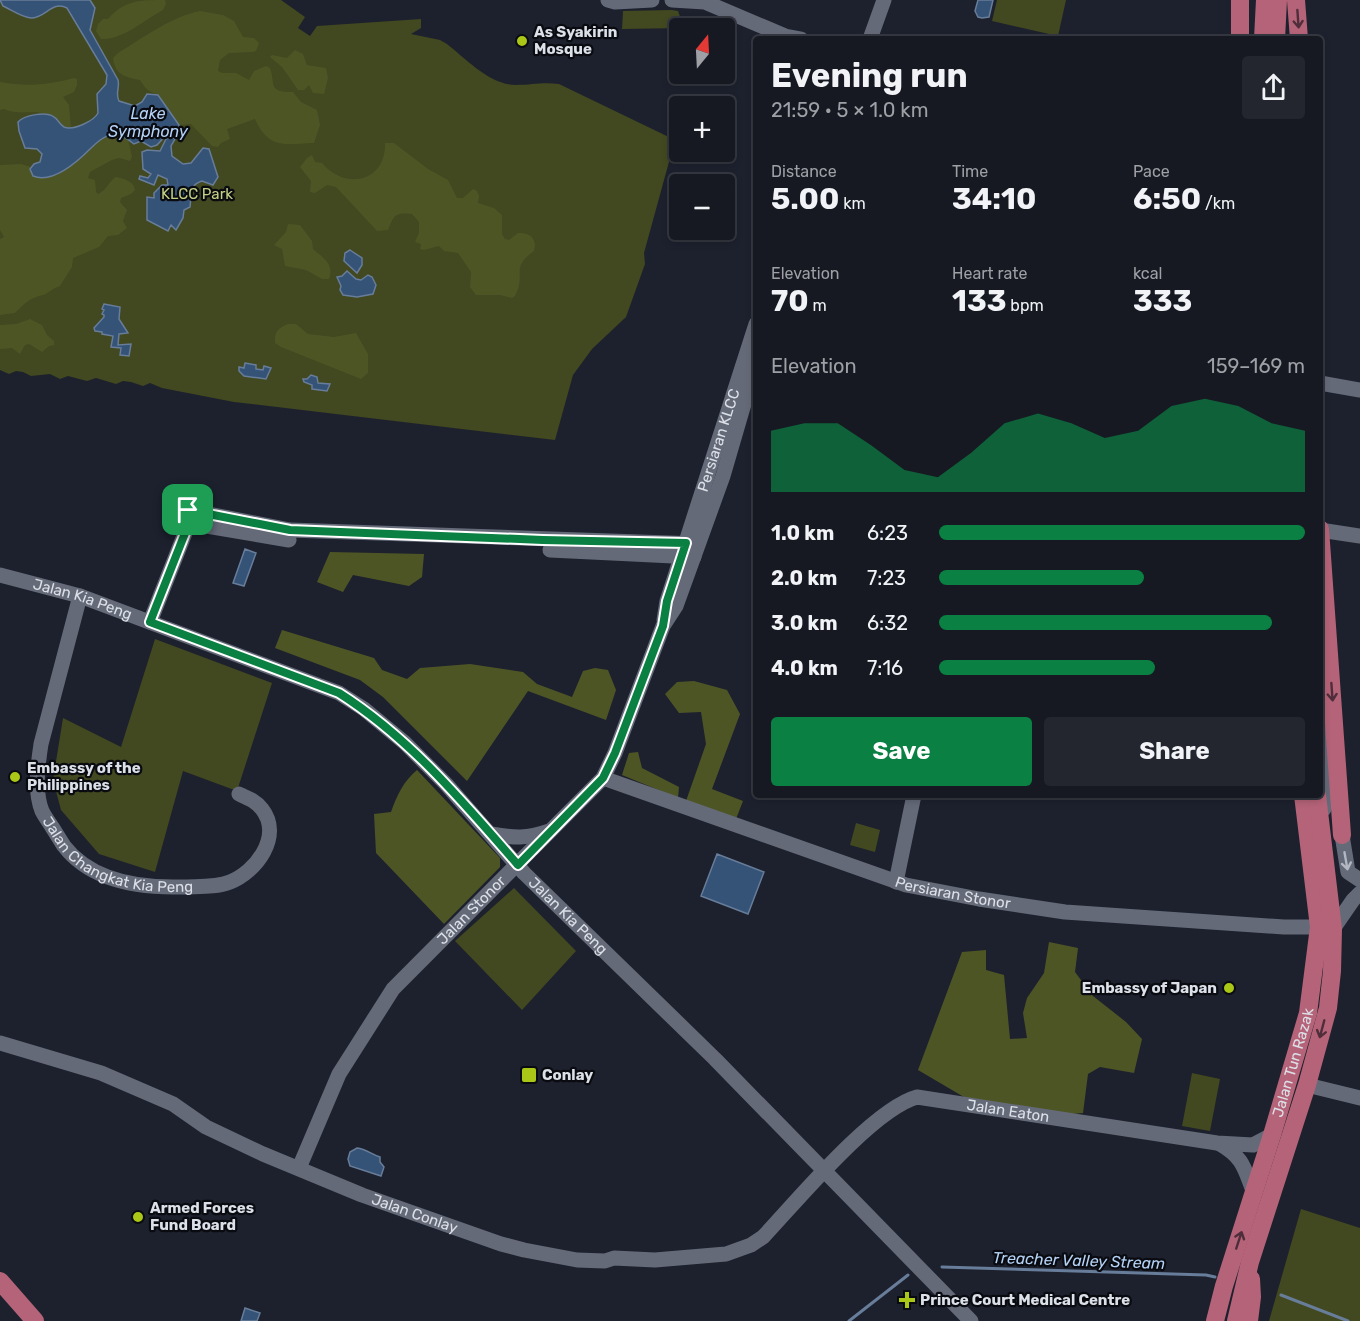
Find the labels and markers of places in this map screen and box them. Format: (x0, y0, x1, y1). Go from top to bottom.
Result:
place label: As Syakirin Mosque (534, 23, 617, 58)
marker: As Syakirin Mosque (515, 34, 529, 48)
pin (162, 484, 213, 535)
place label: Embassy of the Philippines (27, 759, 141, 794)
marker: Embassy of the Philippines (8, 770, 22, 784)
place label: Embassy of Japan (1082, 979, 1217, 997)
marker: Embassy of Japan (1222, 981, 1236, 995)
marker: Conlay (520, 1066, 538, 1084)
place label: Conlay (542, 1066, 593, 1084)
place label: Armed Forces Fund Board (150, 1199, 254, 1234)
marker: Armed Forces Fund Board (131, 1210, 145, 1224)
marker: Prince Court Medical Centre (898, 1291, 916, 1309)
place label: Prince Court Medical Centre (920, 1291, 1130, 1309)

